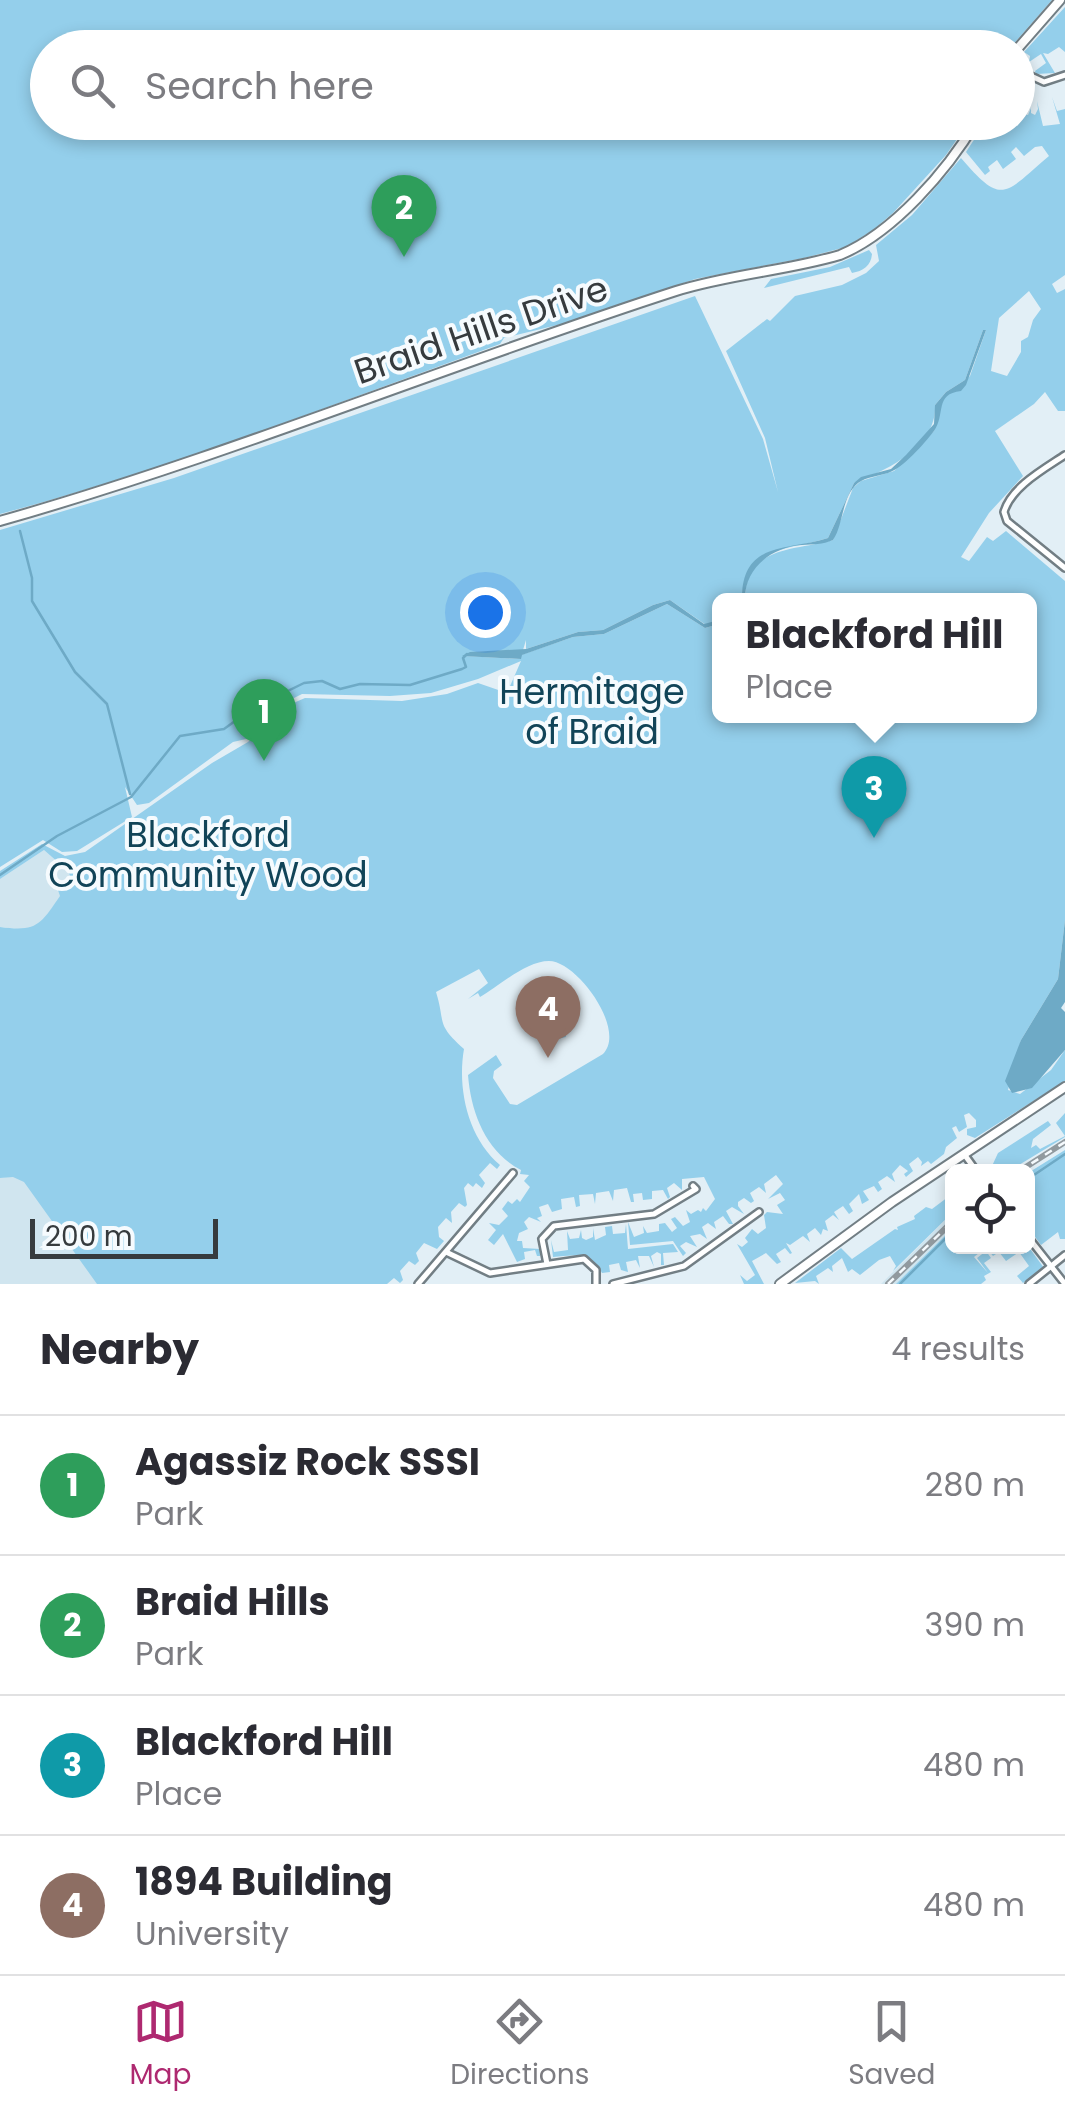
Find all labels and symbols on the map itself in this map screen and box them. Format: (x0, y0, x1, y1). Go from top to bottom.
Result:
pin: 2 (372, 174, 436, 257)
street label: Braid Hills Drive (347, 263, 614, 396)
your location (460, 587, 511, 638)
park label: Hermitage of Braid (499, 667, 685, 756)
pin: 1 (232, 678, 296, 761)
pin: 3 (842, 756, 906, 838)
park label: Blackford Community Wood (48, 810, 368, 899)
pin: 4 (516, 976, 580, 1058)
scale bar (30, 1214, 218, 1258)

